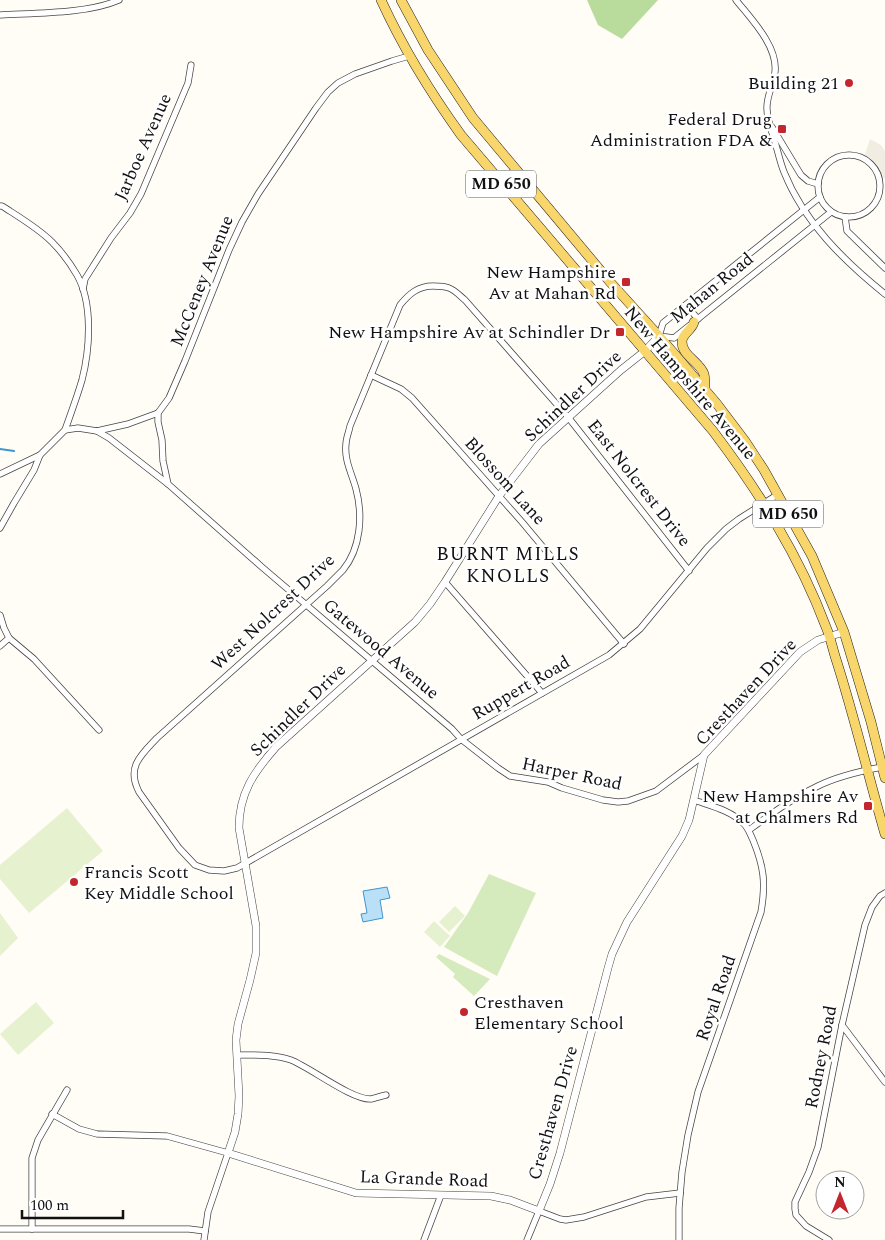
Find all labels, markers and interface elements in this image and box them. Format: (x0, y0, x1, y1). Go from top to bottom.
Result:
place label: Building 21 (748, 70, 839, 97)
marker: Building 21 (843, 77, 855, 89)
street label: Jarboe Avenue (107, 89, 179, 205)
place label: Federal Drug Administration FDA & (590, 106, 772, 154)
marker: Federal Drug Administration FDA & (776, 123, 788, 135)
road number: MD 650 (466, 170, 536, 198)
street label: McCeney Avenue (163, 211, 241, 351)
street label: Mahan Road (664, 246, 760, 330)
place label: New Hampshire Av at Mahan Rd (486, 259, 616, 307)
marker: New Hampshire Av at Mahan Rd (620, 276, 632, 288)
street label: New Hampshire Avenue (617, 300, 763, 466)
place label: New Hampshire Av at Schindler Dr (328, 319, 610, 346)
marker: New Hampshire Av at Schindler Dr (614, 326, 626, 338)
street label: Schindler Drive (518, 344, 628, 448)
street label: East Nolcrest Drive (581, 413, 697, 553)
street label: Blossom Lane (458, 431, 552, 531)
road number: MD 650 (753, 500, 823, 528)
district label: BURNT MILLS KNOLLS (436, 540, 580, 591)
street label: West Nolcrest Drive (205, 547, 341, 677)
street label: Gatewood Avenue (317, 592, 445, 706)
street label: Cresthaven Drive (689, 632, 803, 752)
street label: Ruppert Road (467, 649, 575, 727)
street label: Schindler Drive (244, 657, 352, 763)
street label: Harper Road (519, 750, 625, 798)
place label: New Hampshire Av at Chalmers Rd (702, 783, 859, 831)
marker: New Hampshire Av at Chalmers Rd (862, 800, 874, 812)
place label: Francis Scott Key Middle School (84, 859, 234, 907)
marker: Francis Scott Key Middle School (68, 876, 80, 888)
street label: Royal Road (689, 951, 743, 1045)
place label: Cresthaven Elementary School (474, 989, 624, 1037)
street label: Rodney Road (798, 1003, 844, 1111)
marker: Cresthaven Elementary School (458, 1006, 470, 1018)
street label: Cresthaven Drive (521, 1043, 585, 1183)
street label: La Grande Road (359, 1163, 489, 1195)
north arrow (815, 1170, 865, 1220)
text: N (834, 1172, 846, 1193)
scale bar (22, 1188, 124, 1220)
text: 100 m (30, 1194, 69, 1217)

